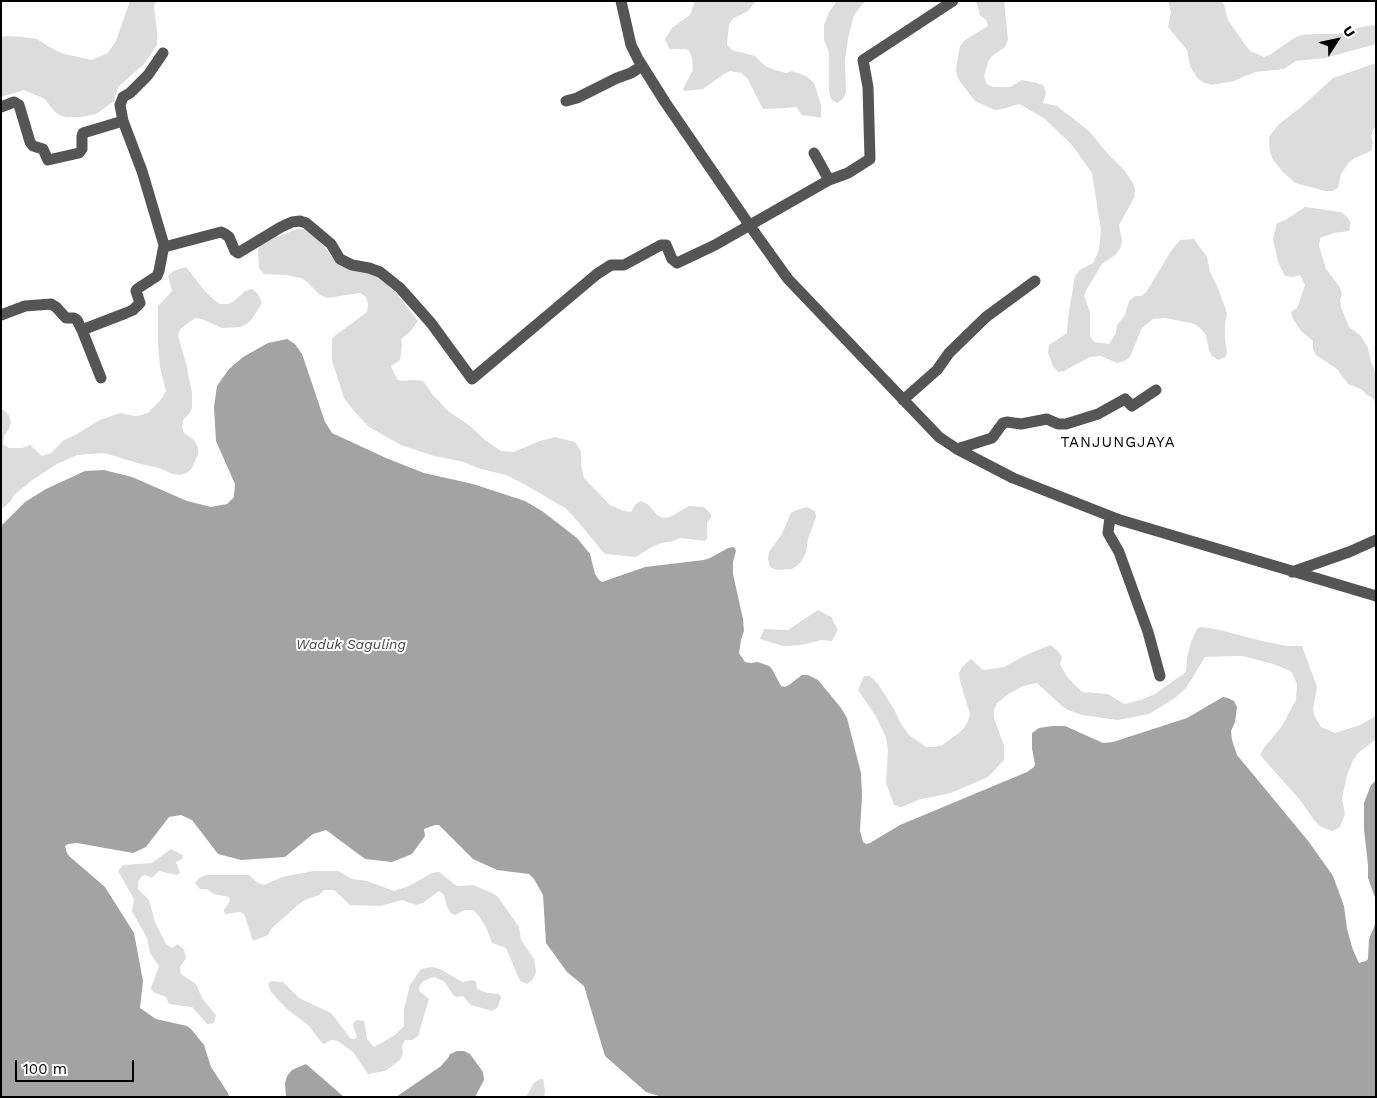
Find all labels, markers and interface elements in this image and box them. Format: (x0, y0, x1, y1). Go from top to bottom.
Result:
north arrow (1312, 15, 1362, 65)
text: U (1340, 23, 1359, 40)
district label: TANJUNGJAYA (1059, 434, 1177, 452)
water label: Waduk Saguling (296, 637, 406, 653)
scale bar (18, 1050, 136, 1082)
text: 100 m (23, 1060, 67, 1078)

